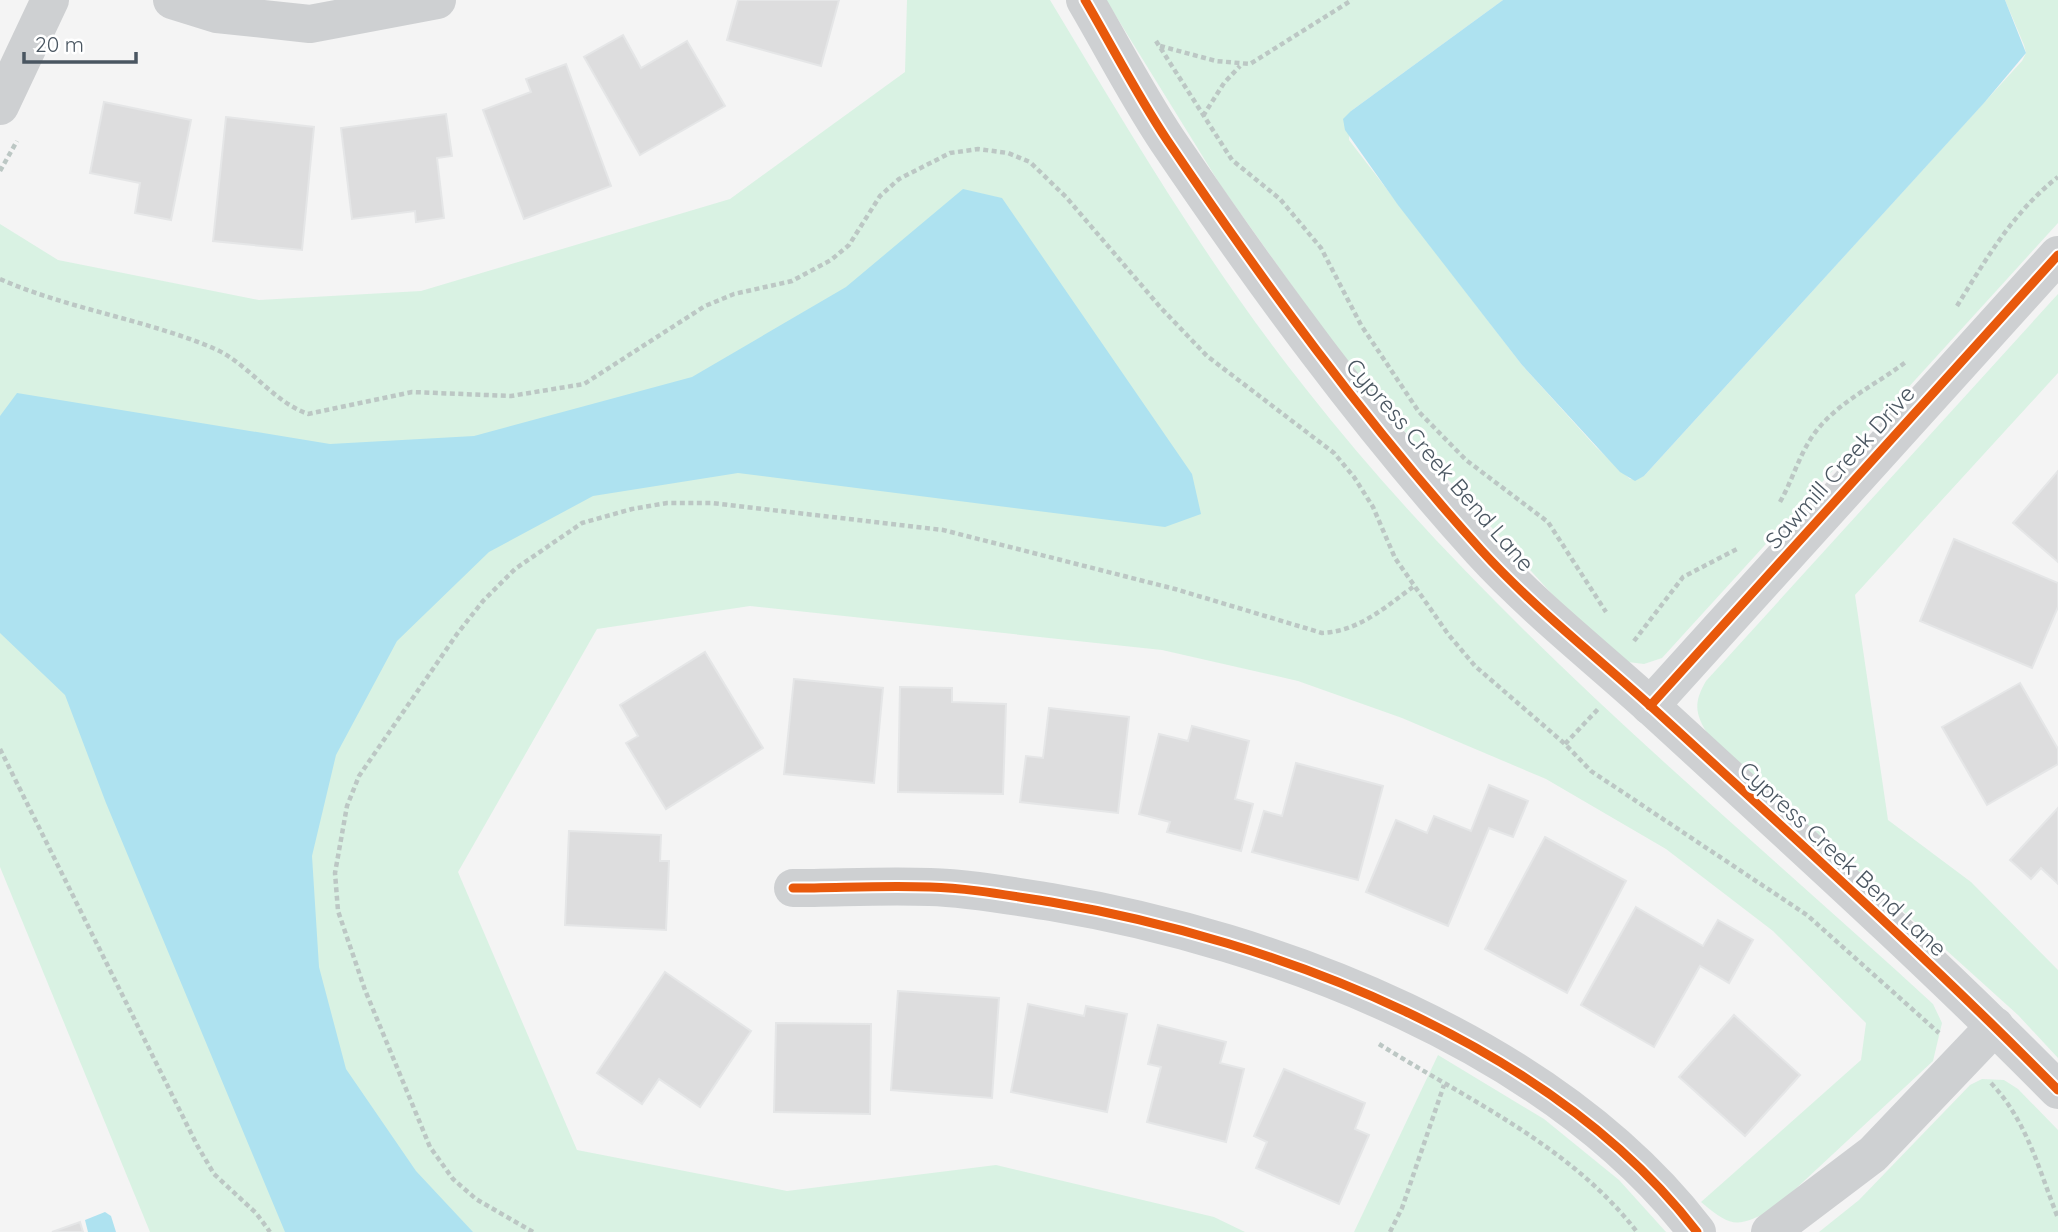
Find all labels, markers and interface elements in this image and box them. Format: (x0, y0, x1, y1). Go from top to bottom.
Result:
scale bar (24, 21, 136, 65)
text: 20 m (35, 31, 84, 57)
street label: Cypress Creek Bend Lane (1340, 352, 1541, 577)
street label: Sawmill Creek Drive (1759, 379, 1921, 554)
street label: Cypress Creek Bend Lane (1734, 755, 1953, 962)

